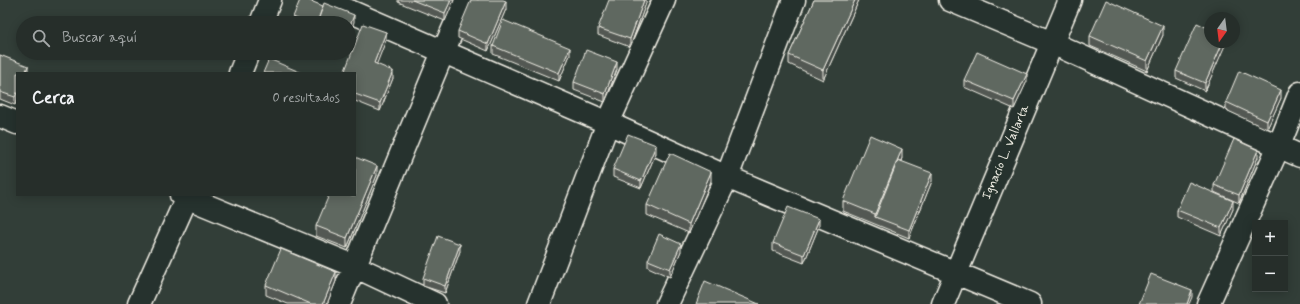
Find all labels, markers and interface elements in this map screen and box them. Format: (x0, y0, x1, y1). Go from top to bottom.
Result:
north arrow (1204, 12, 1240, 48)
search box (16, 16, 356, 60)
icon: search (30, 27, 52, 49)
text: Buscar aquí (62, 28, 137, 48)
text: Cerca (32, 87, 75, 109)
text: 0 resultados (272, 90, 340, 107)
street label: Ignacio L. Vallarta (978, 102, 1034, 202)
map controls (1252, 220, 1288, 292)
button: + (1252, 220, 1288, 256)
button: − (1252, 256, 1288, 292)

